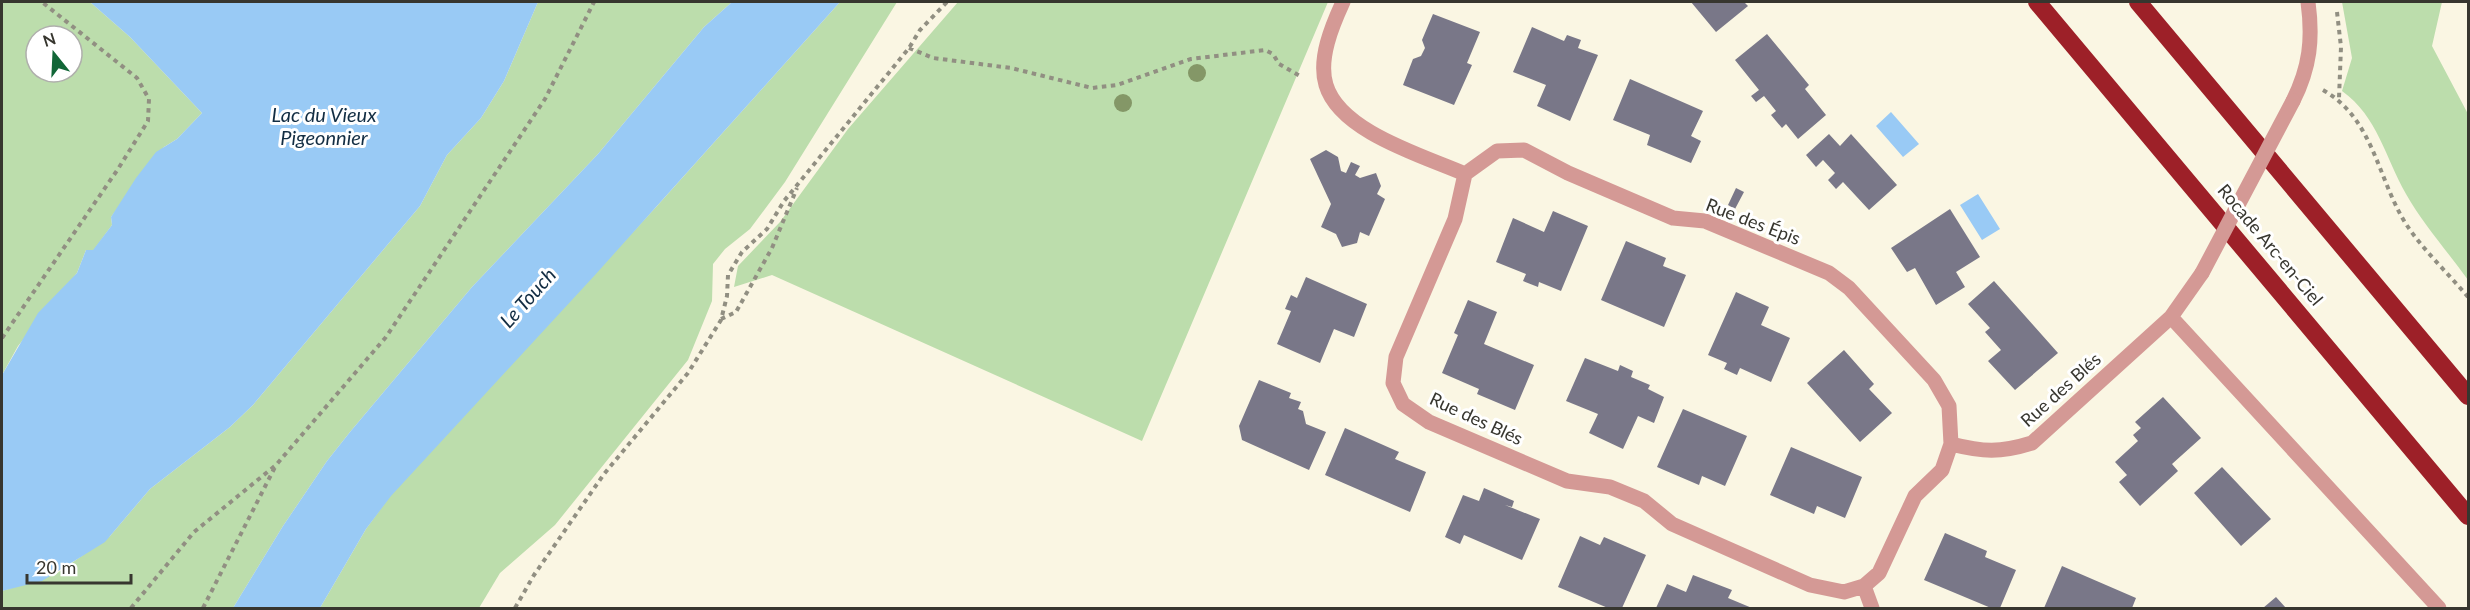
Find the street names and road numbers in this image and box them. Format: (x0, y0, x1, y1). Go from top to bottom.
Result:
street label: Rocade Arc-en-Ciel (2214, 179, 2328, 310)
street label: Rue des Épis (1703, 193, 1804, 249)
street label: Rue des Blés (2016, 347, 2105, 431)
street label: Rue des Blés (1426, 387, 1527, 449)

